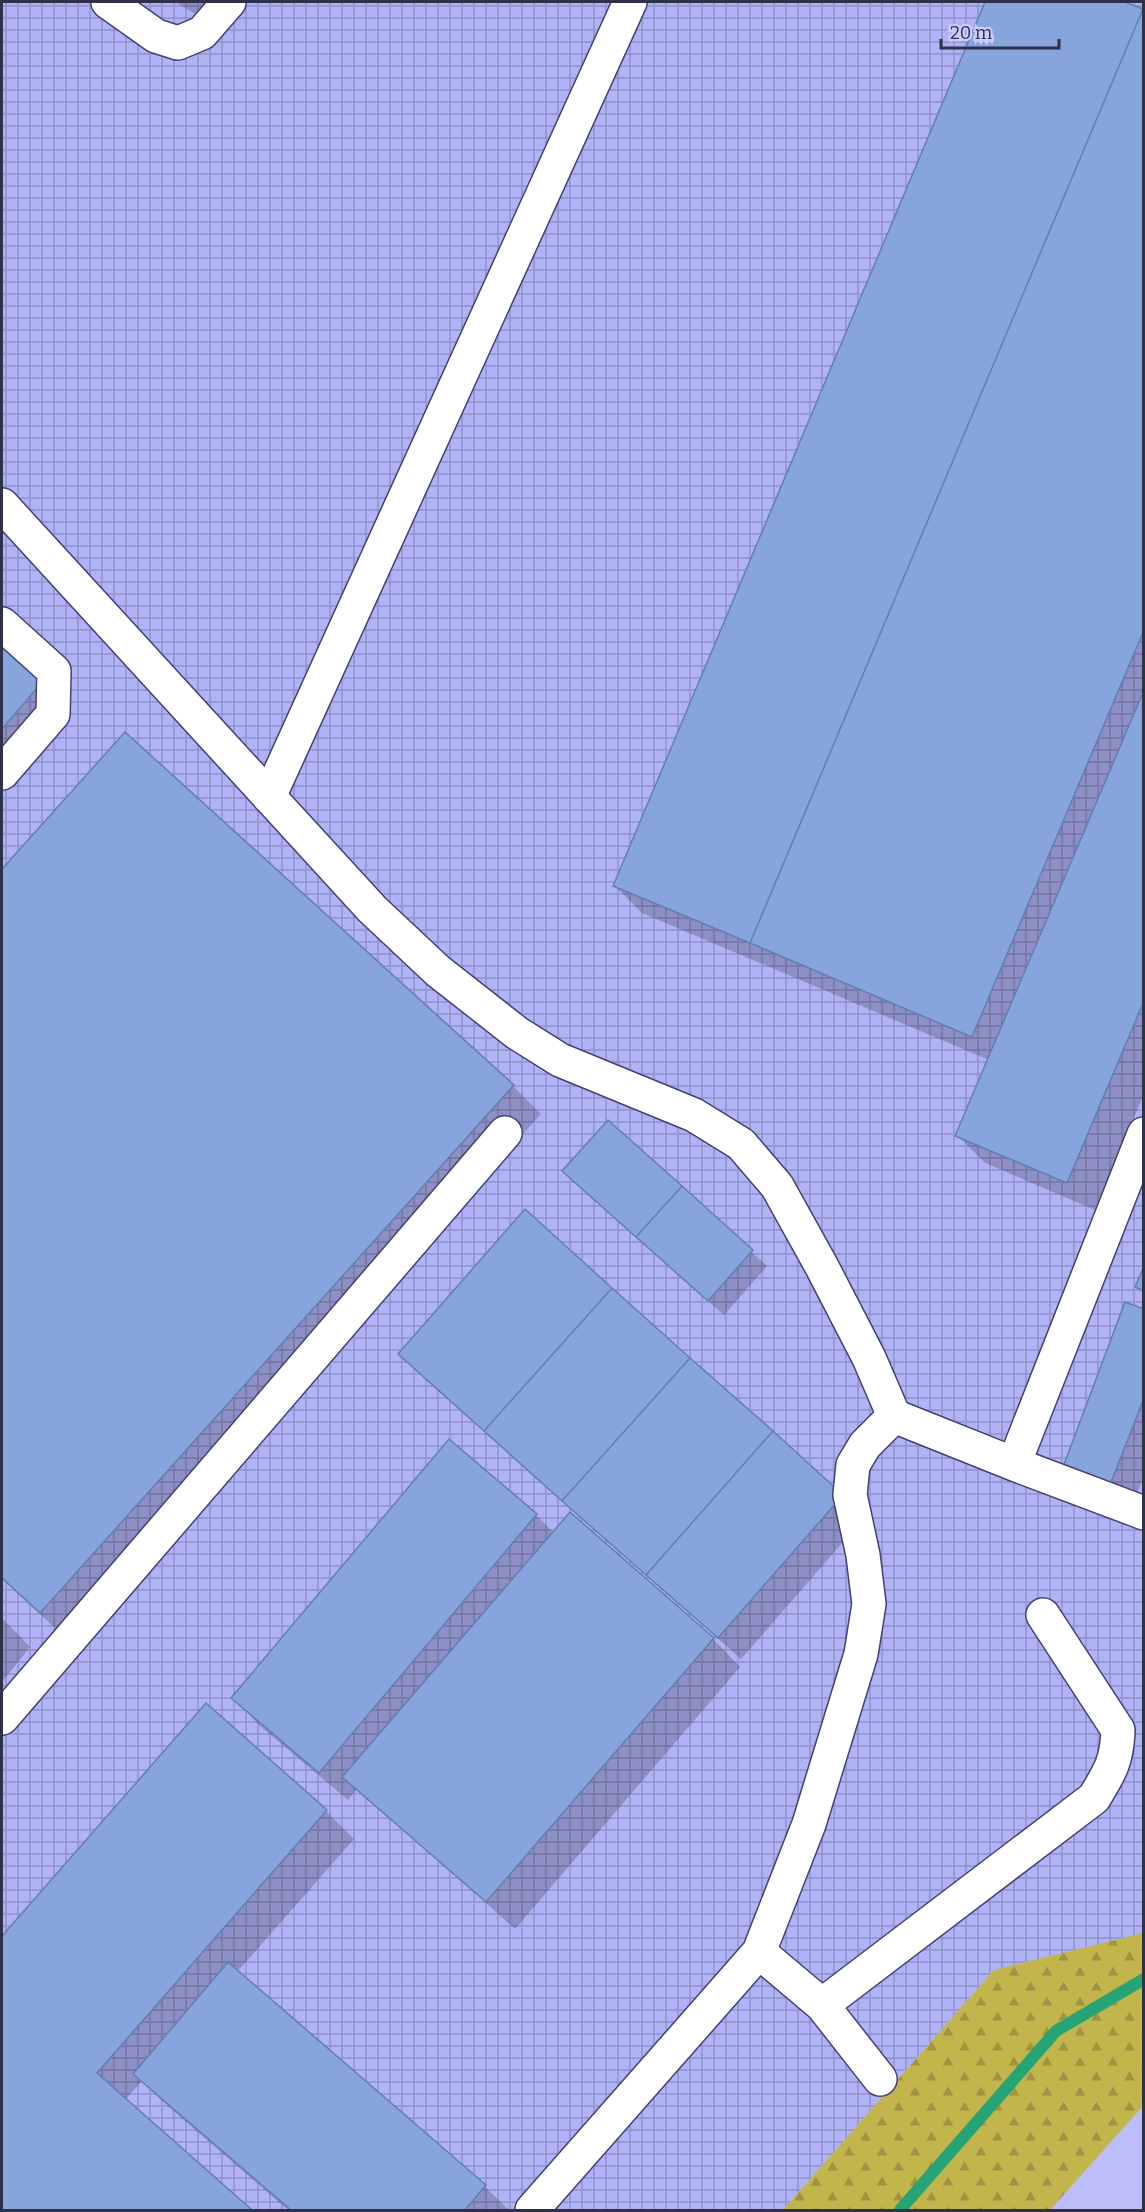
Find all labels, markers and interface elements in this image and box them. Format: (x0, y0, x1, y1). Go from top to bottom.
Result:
scale bar (941, 12, 1060, 50)
text: 20 m (950, 22, 992, 44)

